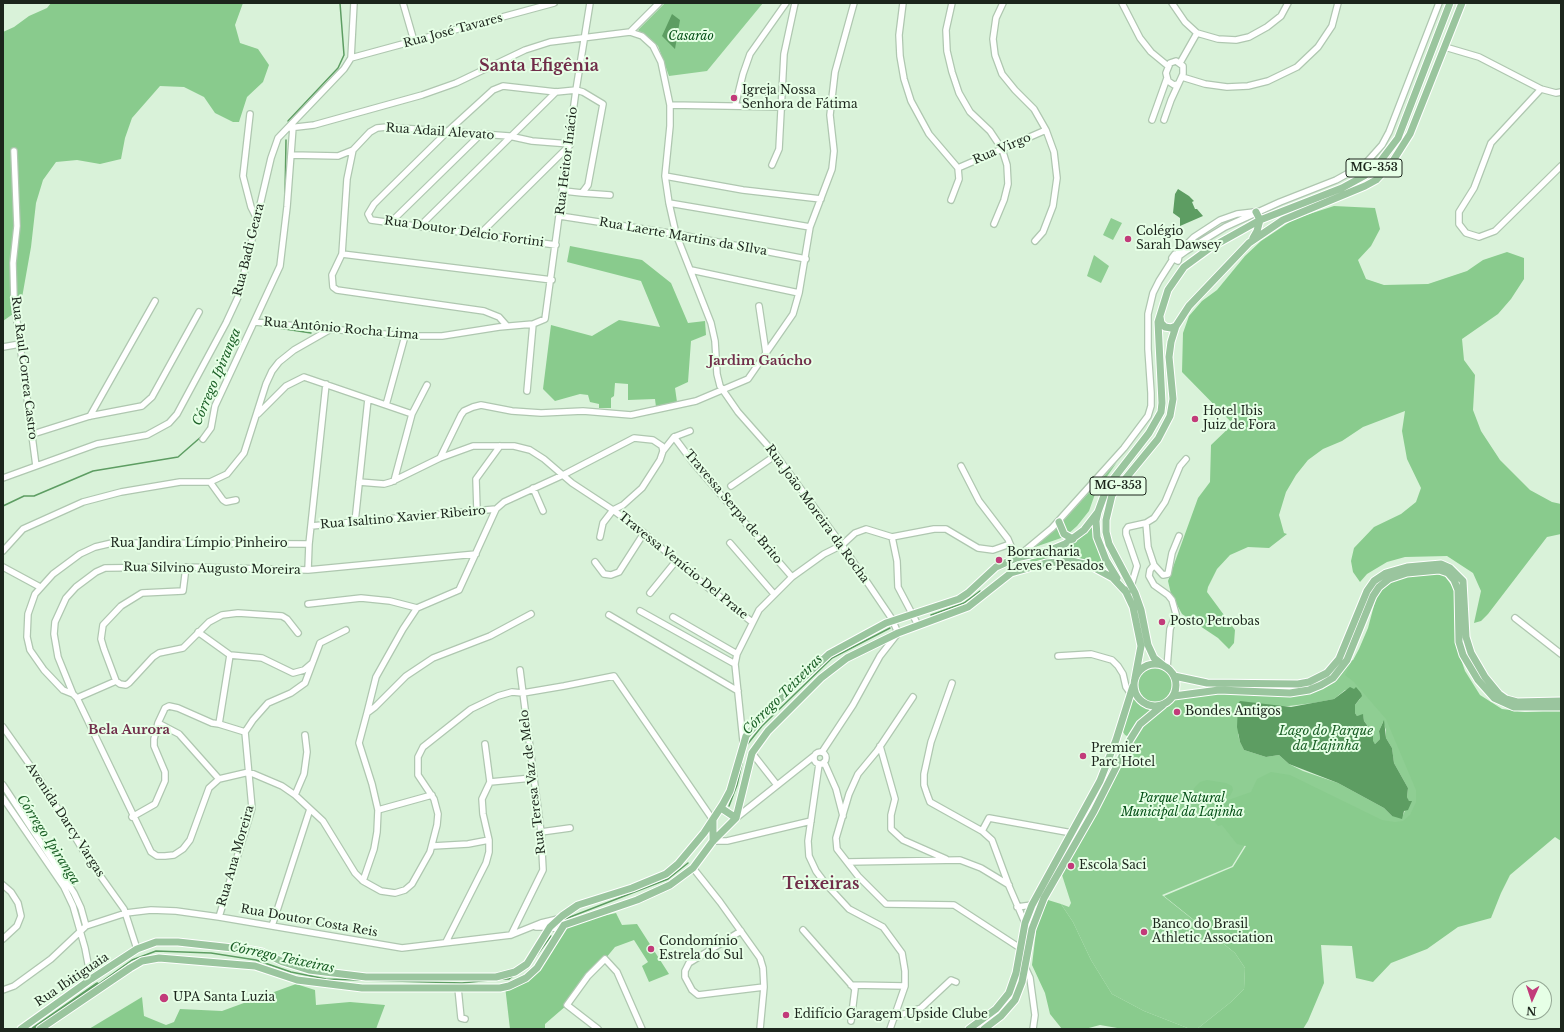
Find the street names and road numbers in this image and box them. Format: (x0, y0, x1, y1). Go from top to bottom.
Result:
street label: Rua José Tavares (402, 11, 504, 51)
street label: Rua Heitor Inácio (553, 106, 581, 216)
street label: Rua Adail Alevato (385, 121, 495, 143)
street label: Rua Virgo (971, 130, 1033, 168)
road number: MG-353 (1346, 159, 1402, 177)
street label: Rua Badi Geara (230, 202, 268, 298)
street label: Rua Doutor Délcio Fortini (383, 214, 545, 250)
street label: Rua Laerte Martins da SIlva (598, 215, 768, 259)
street label: Rua Raul Correa Castro (8, 295, 40, 441)
street label: Rua Antônio Rocha Lima (263, 315, 419, 343)
street label: Rua João Moreira da Rocha (762, 442, 872, 586)
street label: Travessa Serpa de Brito (681, 447, 785, 567)
road number: MG-353 (1090, 477, 1146, 495)
street label: Rua Isaltino Xavier Ribeiro (320, 504, 486, 532)
street label: Travessa Venício Del Prate (615, 509, 751, 623)
street label: Rua Jandira Límpio Pinheiro (110, 537, 288, 551)
street label: Rua Silvino Augusto Moreira (123, 560, 301, 578)
street label: Rua Teresa Vaz de Melo (517, 709, 549, 855)
street label: Avenida Darcy Vargas (23, 760, 107, 880)
street label: Rua Ana Moreira (215, 804, 257, 908)
street label: Rua Doutor Costa Reis (239, 902, 379, 940)
street label: Rua Ibitiguaia (32, 950, 112, 1010)

